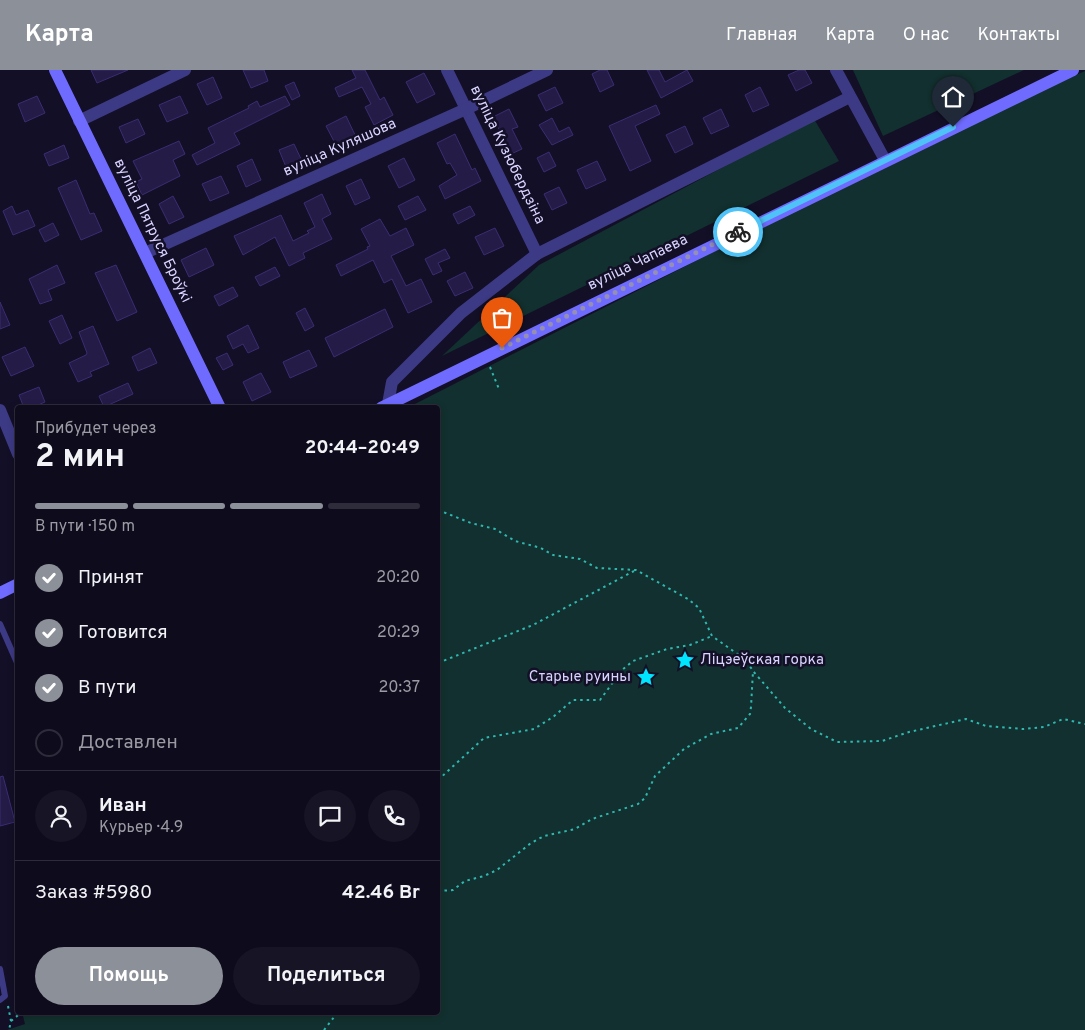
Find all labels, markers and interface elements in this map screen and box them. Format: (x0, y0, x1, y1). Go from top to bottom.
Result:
text: Карта (25, 20, 94, 50)
text: Главная (726, 24, 797, 47)
text: Карта (825, 24, 875, 47)
text: О нас (903, 24, 949, 47)
text: Контакты (977, 24, 1060, 47)
pin (932, 76, 974, 127)
street label: вуліца Кузюбердзіна (465, 83, 549, 227)
icon: home (939, 83, 967, 111)
street label: вуліца Куляшова (281, 115, 399, 181)
street label: вуліца Пятруся Броўкі (109, 156, 195, 306)
courier (713, 207, 763, 257)
icon: bike (724, 218, 752, 246)
street label: вуліца Чапаева (585, 231, 691, 295)
pin (481, 297, 523, 348)
icon: bag (488, 304, 516, 332)
text: Прибудет через (35, 419, 157, 439)
text: 20:44–20:49 (305, 436, 420, 460)
text: 2 мин (35, 438, 125, 478)
text: В пути · 150 m (35, 517, 135, 537)
icon: check (35, 564, 63, 592)
text: Принят (78, 566, 144, 590)
text: 20:20 (376, 568, 420, 588)
icon: check (35, 619, 63, 647)
text: Готовится (78, 621, 168, 645)
text: 20:29 (377, 623, 420, 643)
place icon: Ліцэеўская горка (674, 649, 696, 671)
place label: Ліцэеўская горка (700, 651, 824, 670)
place icon: Старые руины (635, 666, 657, 688)
place label: Старые руины (529, 668, 631, 687)
icon: check (35, 674, 63, 702)
text: В пути (78, 676, 136, 700)
text: 20:37 (379, 678, 420, 698)
text: Доставлен (78, 731, 178, 755)
button: person (35, 790, 87, 842)
button: chat (304, 790, 356, 842)
button: phone (368, 790, 420, 842)
text: Иван (99, 794, 147, 818)
text: Курьер · 4.9 (99, 818, 183, 838)
text: Заказ #5980 (35, 881, 152, 905)
text: 42.46 Br (342, 881, 420, 905)
button: Помощь (35, 947, 223, 1005)
button: Поделиться (233, 947, 420, 1005)

